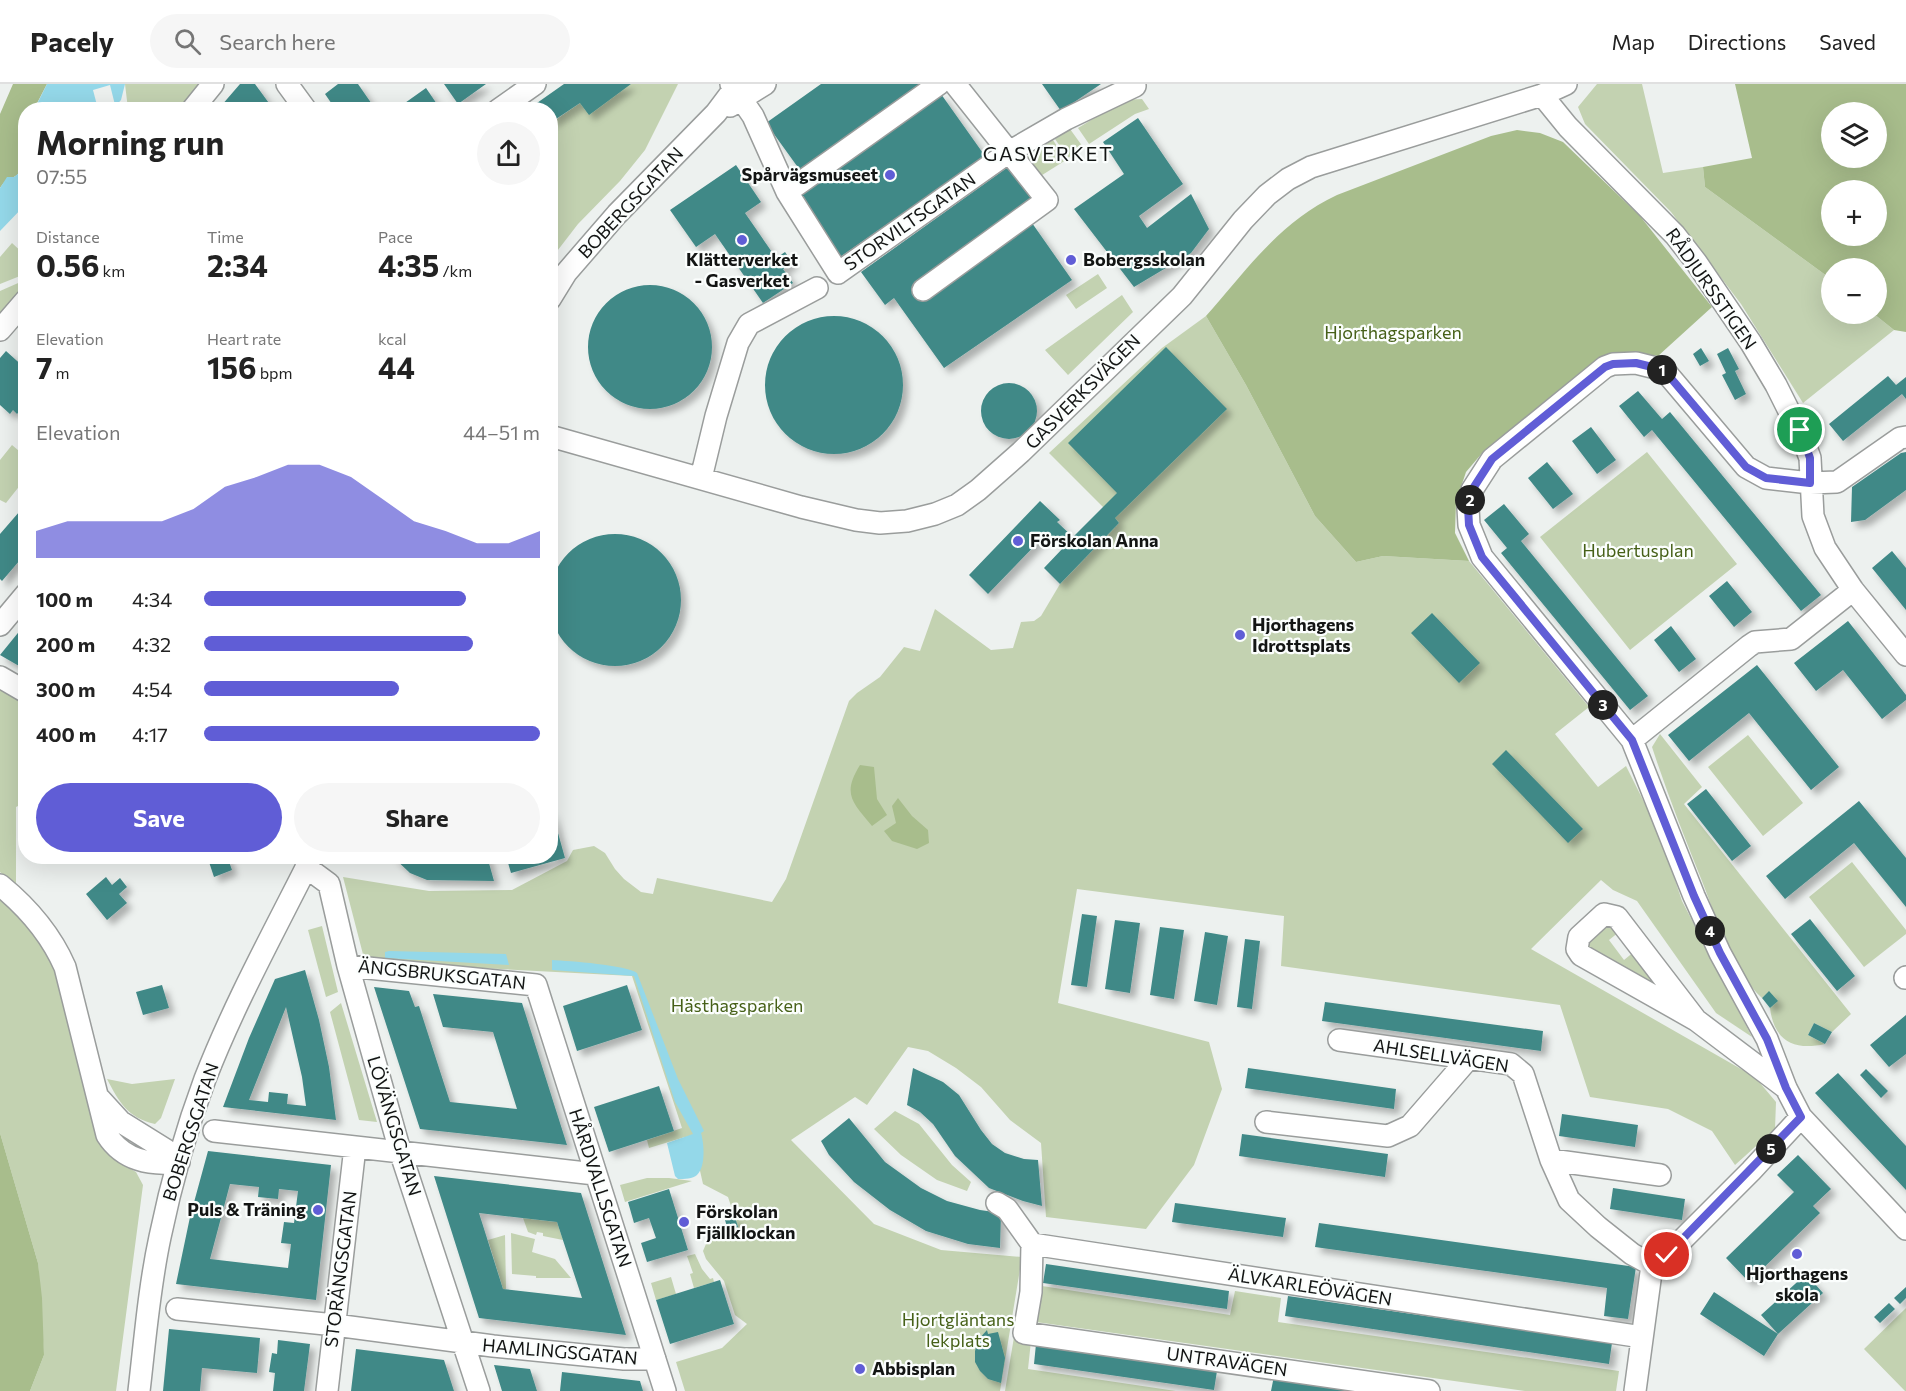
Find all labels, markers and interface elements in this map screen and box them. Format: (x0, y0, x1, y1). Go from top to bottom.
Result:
search box (150, 14, 570, 68)
text: Pacely (30, 24, 114, 58)
icon: search (171, 25, 204, 58)
text: Search here (219, 28, 336, 55)
text: Map (1612, 29, 1655, 54)
text: Directions (1688, 29, 1786, 54)
text: Saved (1819, 29, 1876, 54)
map controls (1821, 102, 1887, 324)
button: layers (1821, 102, 1887, 168)
text: Morning run (36, 121, 224, 162)
button: share (477, 122, 540, 185)
district label: GASVERKET (983, 141, 1113, 165)
street label: BOBERGSGATAN (573, 142, 687, 263)
place label: Spårvägsmuseet (742, 163, 878, 185)
text: 07:55 (36, 164, 87, 188)
street label: STORVILTSGATAN (839, 167, 980, 275)
marker: Spårvägsmuseet (883, 168, 897, 182)
button: + (1821, 180, 1887, 246)
street label: RÅDJURSSTIGEN (1662, 224, 1762, 353)
text: Distance (36, 227, 100, 246)
text: Time (207, 227, 244, 246)
text: Pace (378, 227, 413, 246)
marker: Klätterverket - Gasverket (735, 233, 749, 247)
text: 0.56 (36, 246, 99, 283)
text: 2:34 (207, 246, 268, 283)
text: 4:35 (378, 246, 439, 283)
place label: Klätterverket - Gasverket (686, 248, 798, 291)
place label: Bobergsskolan (1083, 248, 1205, 270)
marker: Bobergsskolan (1064, 253, 1078, 267)
button: − (1821, 258, 1887, 324)
text: km (99, 261, 125, 280)
text: /km (439, 261, 472, 280)
park label: Hjorthagsparken (1324, 321, 1462, 343)
text: Elevation (36, 329, 104, 348)
text: Heart rate (207, 329, 281, 348)
text: kcal (378, 329, 407, 348)
street label: GASVERKSVÄGEN (1020, 329, 1144, 453)
text: 7 (36, 348, 53, 385)
text: 156 (207, 348, 257, 385)
text: 44 (378, 348, 415, 385)
pin: 1 (1647, 355, 1677, 385)
text: 1 (1658, 360, 1666, 379)
text: m (53, 363, 70, 382)
text: bpm (257, 363, 293, 382)
pin (1774, 404, 1825, 455)
icon: arrive (1783, 413, 1816, 446)
text: Elevation (36, 420, 121, 444)
text: 44–51 m (463, 420, 540, 444)
pin: 2 (1455, 485, 1485, 515)
text: 2 (1465, 490, 1475, 509)
place label: Förskolan Anna (1030, 529, 1159, 551)
marker: Förskolan Anna (1011, 534, 1025, 548)
park label: Hubertusplan (1582, 539, 1694, 561)
text: 100 m (36, 587, 93, 611)
text: 4:34 (132, 587, 172, 611)
place label: Hjorthagens Idrottsplats (1252, 613, 1354, 656)
marker: Hjorthagens Idrottsplats (1233, 628, 1247, 642)
text: 200 m (36, 632, 95, 656)
text: 4:32 (132, 632, 171, 656)
text: 300 m (36, 677, 96, 701)
text: 4:54 (132, 677, 172, 701)
pin: 3 (1588, 690, 1618, 720)
text: 3 (1598, 695, 1608, 714)
text: 400 m (36, 722, 96, 746)
text: 4:17 (132, 722, 168, 746)
button: Save (36, 783, 282, 852)
button: Share (294, 783, 540, 852)
pin: 4 (1695, 916, 1725, 946)
text: 4 (1705, 921, 1715, 940)
street label: ÄNGSBRUKSGATAN (357, 954, 527, 994)
park label: Hästhagsparken (671, 994, 803, 1016)
street label: AHLSELLVÄGEN (1372, 1033, 1511, 1077)
street label: LÖVÄNGSGATAN (363, 1053, 427, 1198)
street label: BOBERGSGATAN (157, 1060, 223, 1204)
street label: HÅRDVALLSGATAN (565, 1106, 637, 1270)
pin: 5 (1756, 1134, 1786, 1164)
text: 5 (1766, 1139, 1776, 1158)
street label: STORÄNGSGATAN (319, 1189, 361, 1349)
place label: Puls & Träning (187, 1198, 306, 1220)
place label: Förskolan Fjällklockan (696, 1200, 796, 1243)
marker: Puls & Träning (311, 1203, 325, 1217)
marker: Förskolan Fjällklockan (677, 1215, 691, 1229)
pin (1641, 1229, 1692, 1280)
icon: check (1650, 1238, 1683, 1271)
marker: Hjorthagens skola (1790, 1247, 1804, 1261)
street label: ÄLVKARLEÖVÄGEN (1227, 1262, 1394, 1310)
place label: Hjorthagens skola (1746, 1262, 1848, 1305)
park label: Hjortgläntans lekplats (902, 1308, 1014, 1351)
street label: HAMLINGSGATAN (482, 1333, 639, 1369)
street label: UNTRAVÄGEN (1165, 1342, 1289, 1380)
place label: Abbisplan (872, 1357, 955, 1379)
marker: Abbisplan (853, 1362, 867, 1376)

